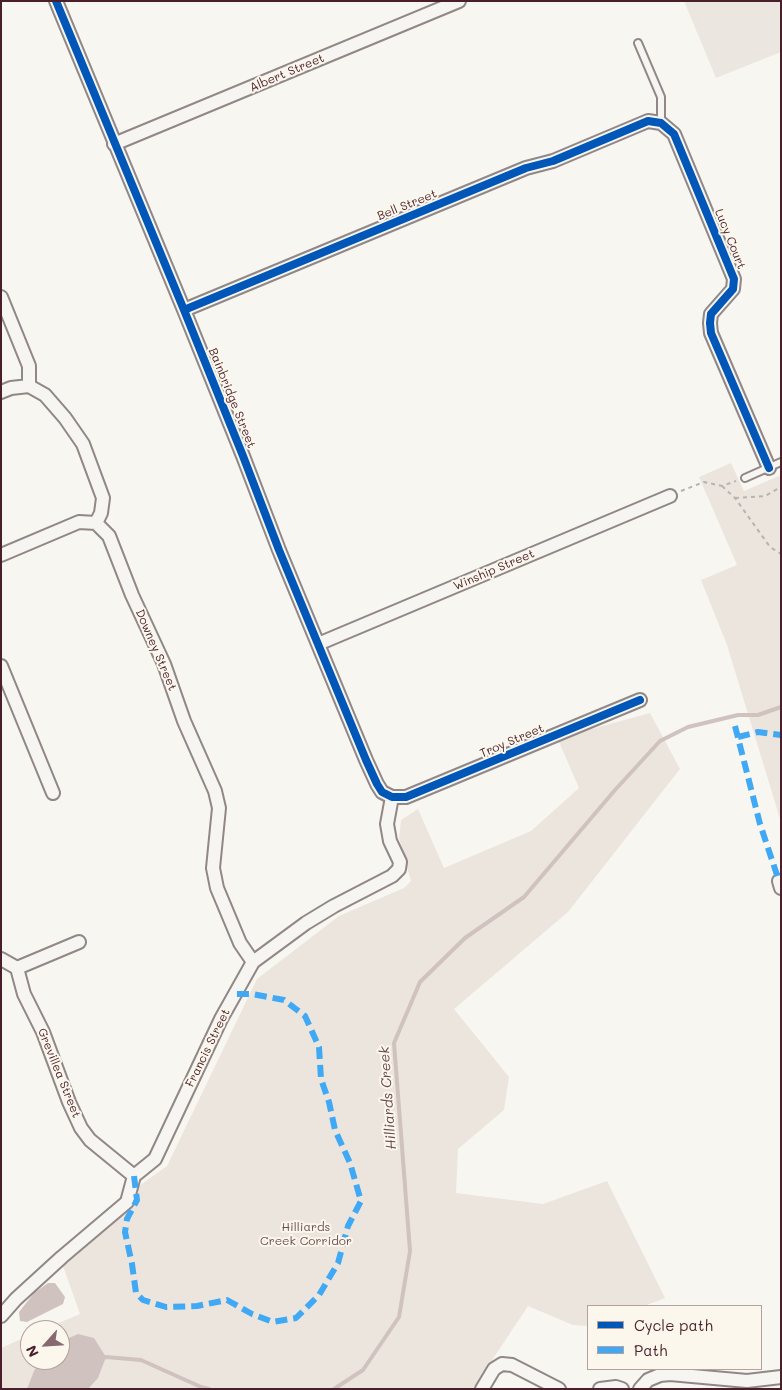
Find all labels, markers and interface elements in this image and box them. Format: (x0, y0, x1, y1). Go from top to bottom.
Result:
street label: Albert Street (247, 51, 327, 95)
street label: Bell Street (375, 187, 439, 223)
street label: Lucy Court (711, 207, 749, 271)
street label: Bainbridge Street (205, 346, 259, 450)
street label: Winship Street (451, 546, 537, 594)
street label: Downey Street (132, 607, 180, 693)
street label: Troy Street (478, 721, 546, 761)
street label: Francis Street (183, 1006, 233, 1090)
street label: Grevillea Street (34, 1026, 84, 1120)
water label: Hilliards Creek (376, 1046, 400, 1150)
park label: Hilliards Creek Corridor (260, 1220, 352, 1248)
legend (587, 1305, 762, 1370)
text: Cycle path (634, 1315, 713, 1335)
north arrow (20, 1320, 70, 1370)
text: Path (634, 1340, 668, 1360)
text: N (21, 1342, 43, 1360)

